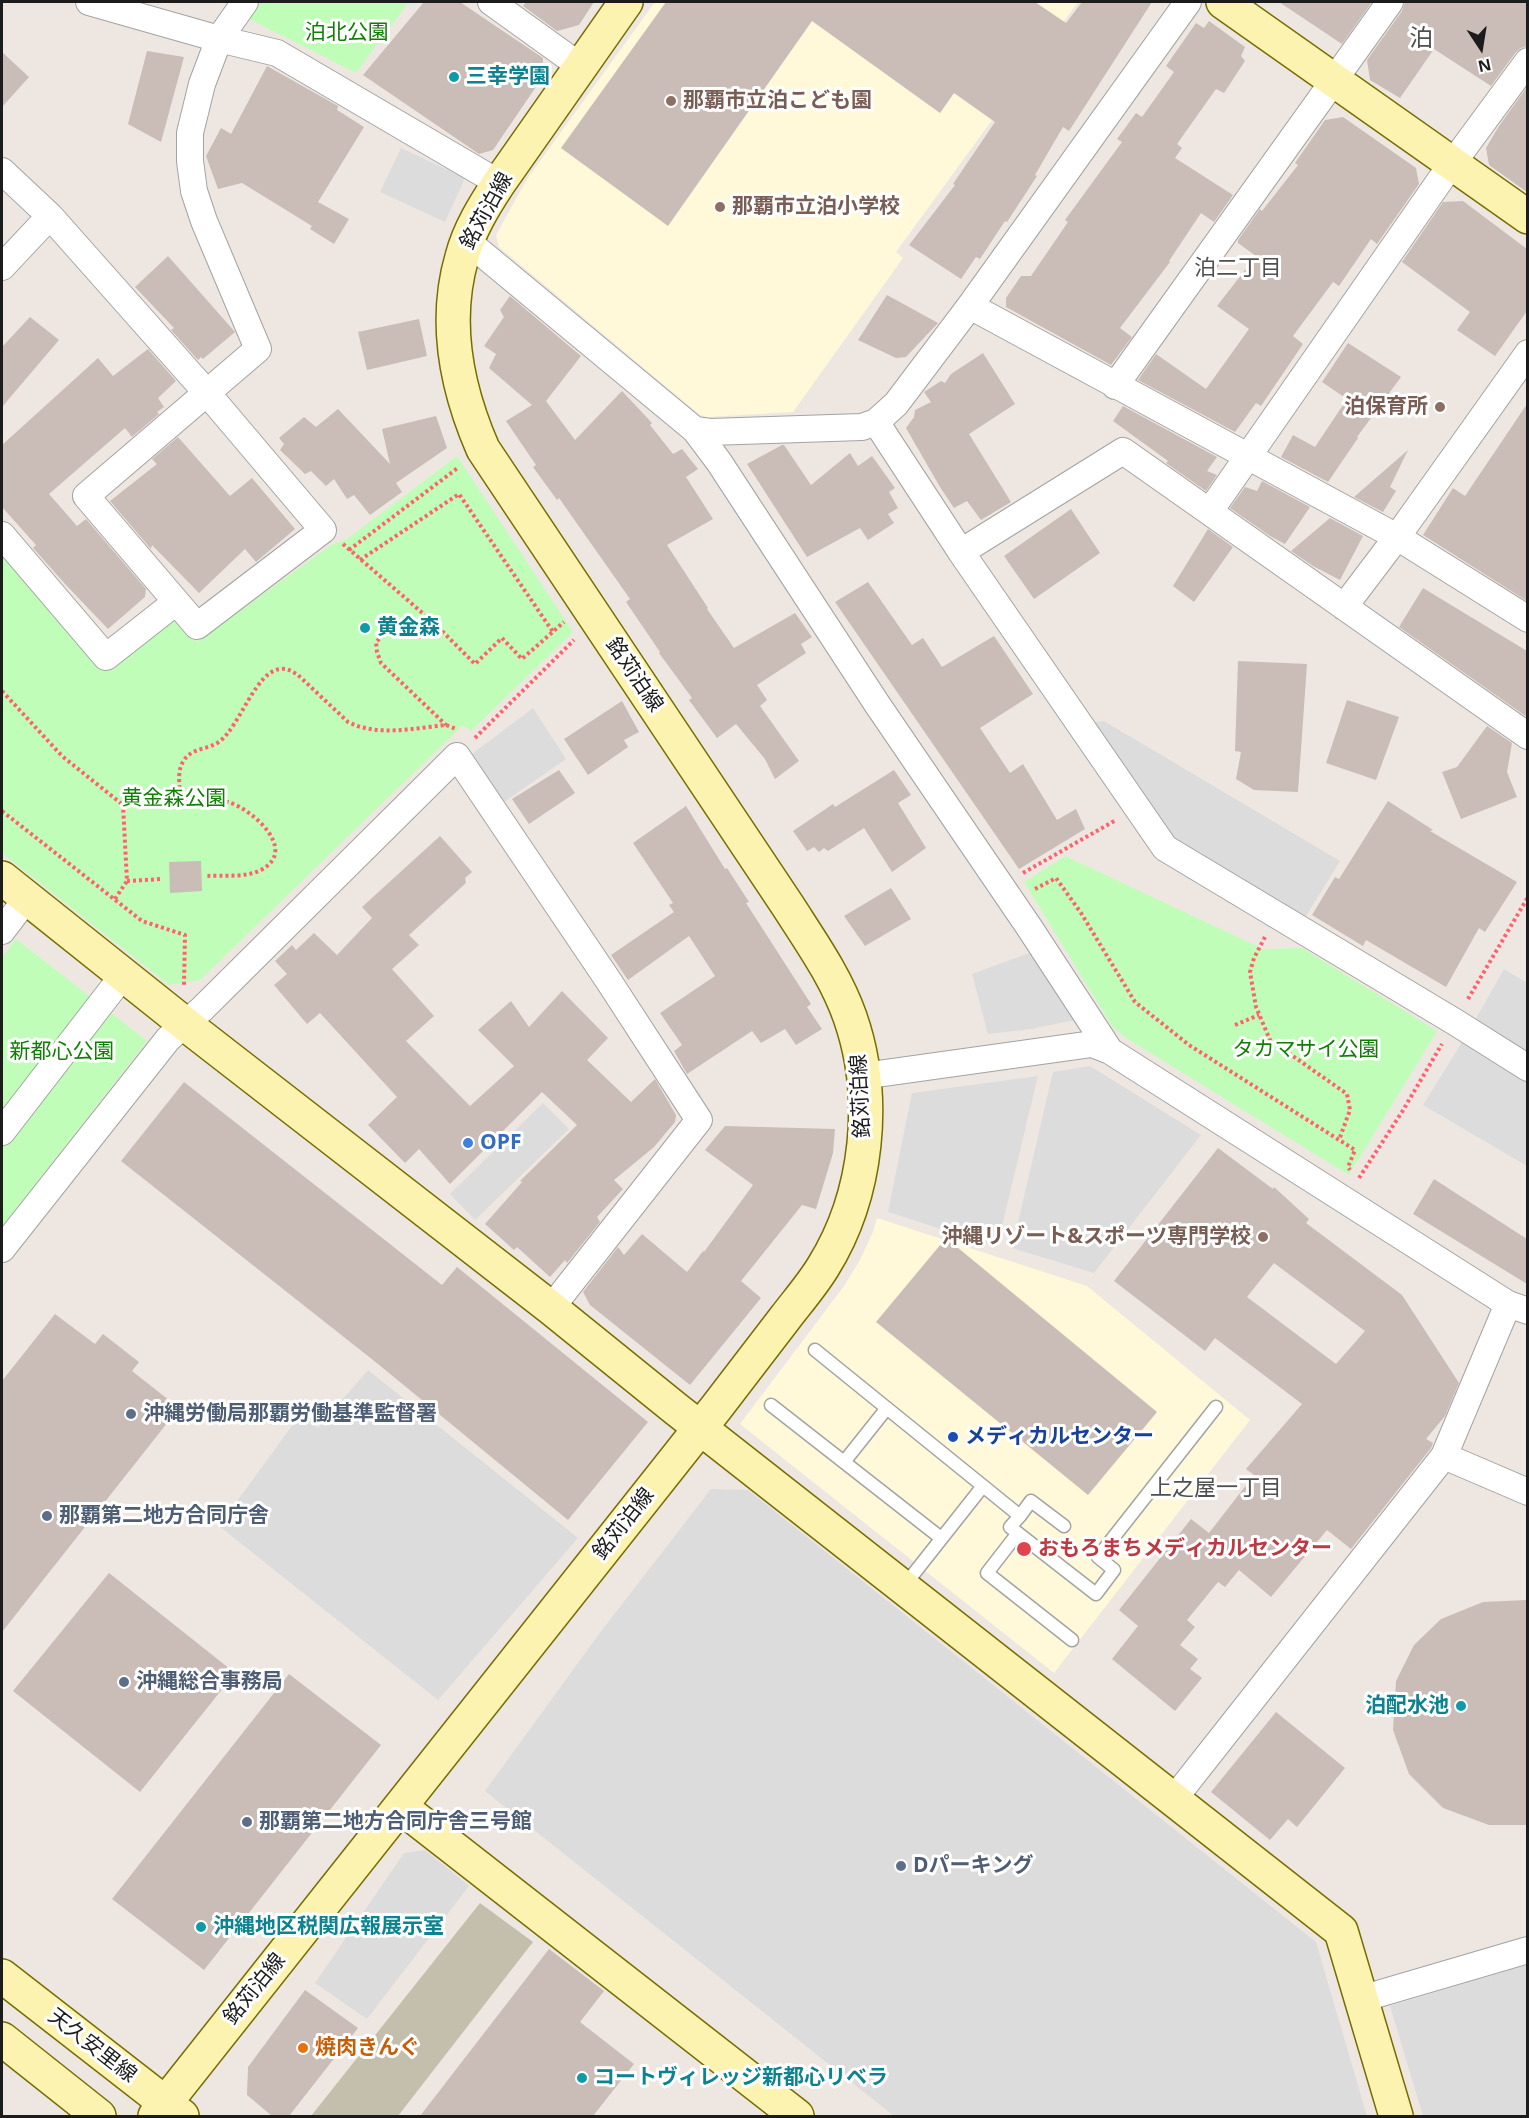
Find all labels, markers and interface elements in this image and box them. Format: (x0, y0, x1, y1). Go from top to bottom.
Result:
north arrow (1451, 18, 1511, 78)
park label: 泊北公園 (305, 20, 389, 46)
district label: 泊 (1409, 25, 1433, 53)
text: N (1476, 53, 1493, 78)
place label: 三幸学園 (466, 64, 550, 90)
marker: 三幸学園 (447, 70, 461, 84)
place label: 那覇市立泊こども園 (683, 88, 872, 114)
marker: 那覇市立泊こども園 (664, 94, 678, 108)
street label: 銘苅泊線 (456, 168, 518, 254)
place label: 那覇市立泊小学校 (732, 194, 900, 220)
marker: 那覇市立泊小学校 (713, 200, 727, 214)
district label: 泊二丁目 (1194, 256, 1282, 282)
place label: 泊保育所 (1344, 394, 1428, 420)
marker: 泊保育所 (1433, 400, 1447, 414)
place label: 黄金森 (377, 615, 440, 641)
marker: 黄金森 (358, 621, 372, 635)
street label: 銘苅泊線 (600, 633, 668, 717)
park label: 黄金森公園 (122, 786, 226, 812)
park label: タカマサイ公園 (1233, 1037, 1379, 1063)
park label: 新都心公園 (10, 1039, 114, 1065)
street label: 銘苅泊線 (846, 1053, 876, 1139)
place label: OPF (480, 1130, 521, 1156)
marker: OPF (461, 1136, 475, 1150)
place label: 沖縄リゾート&スポーツ専門学校 (941, 1224, 1251, 1250)
marker: 沖縄リゾート&スポーツ専門学校 (1256, 1230, 1270, 1244)
place label: 沖縄労働局那覇労働基準監督署 (143, 1401, 437, 1427)
marker: 沖縄労働局那覇労働基準監督署 (124, 1407, 138, 1421)
place label: メディカルセンター (965, 1424, 1154, 1450)
marker: メディカルセンター (946, 1430, 960, 1444)
district label: 上之屋一丁目 (1150, 1476, 1282, 1502)
street label: 銘苅泊線 (588, 1483, 660, 1565)
place label: 那覇第二地方合同庁舎 (59, 1503, 269, 1529)
marker: 那覇第二地方合同庁舎 (40, 1509, 54, 1523)
place label: おもろまちメディカルセンター (1038, 1536, 1332, 1562)
marker: おもろまちメディカルセンター (1015, 1540, 1033, 1558)
place label: 沖縄総合事務局 (136, 1669, 283, 1695)
marker: 沖縄総合事務局 (117, 1675, 131, 1689)
place label: 泊配水池 (1365, 1693, 1449, 1719)
marker: 泊配水池 (1454, 1699, 1468, 1713)
place label: 那覇第二地方合同庁舎三号館 (259, 1809, 532, 1835)
marker: 那覇第二地方合同庁舎三号館 (240, 1815, 254, 1829)
place label: Dパーキング (913, 1853, 1034, 1879)
marker: Dパーキング (894, 1859, 908, 1873)
place label: 沖縄地区税関広報展示室 (213, 1914, 444, 1940)
marker: 沖縄地区税関広報展示室 (194, 1920, 208, 1934)
street label: 銘苅泊線 (219, 1948, 291, 2030)
street label: 天久安里線 (43, 2004, 141, 2088)
place label: 焼肉きんぐ (315, 2035, 420, 2061)
marker: 焼肉きんぐ (296, 2041, 310, 2055)
place label: コートヴィレッジ新都心リベラ (594, 2065, 888, 2091)
marker: コートヴィレッジ新都心リベラ (575, 2071, 589, 2085)

